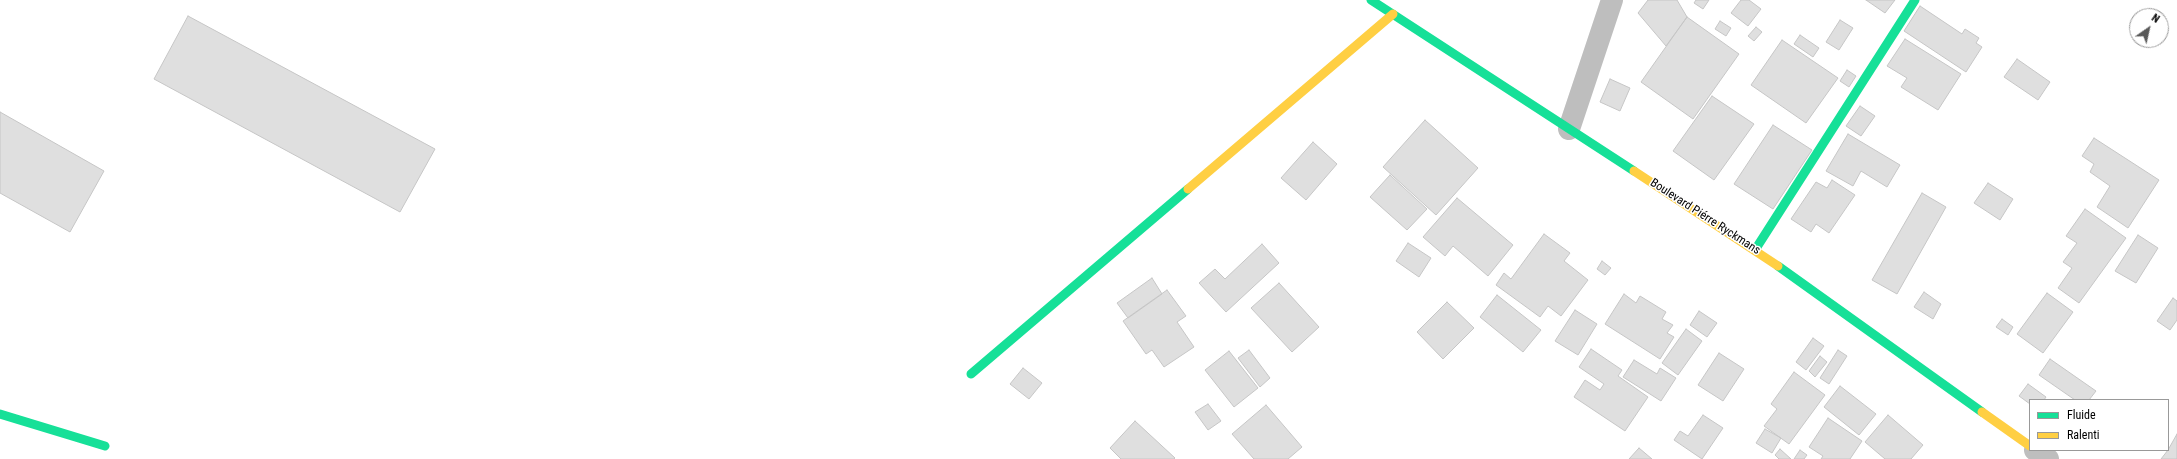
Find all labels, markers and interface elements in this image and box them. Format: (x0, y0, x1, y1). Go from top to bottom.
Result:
north arrow (2129, 8, 2169, 48)
text: N (2149, 11, 2162, 26)
street label: Boulevard Piérre Ryckmans (1647, 176, 1763, 258)
legend (2029, 399, 2169, 451)
text: Fluide (2067, 408, 2096, 422)
text: Ralenti (2067, 428, 2100, 442)

